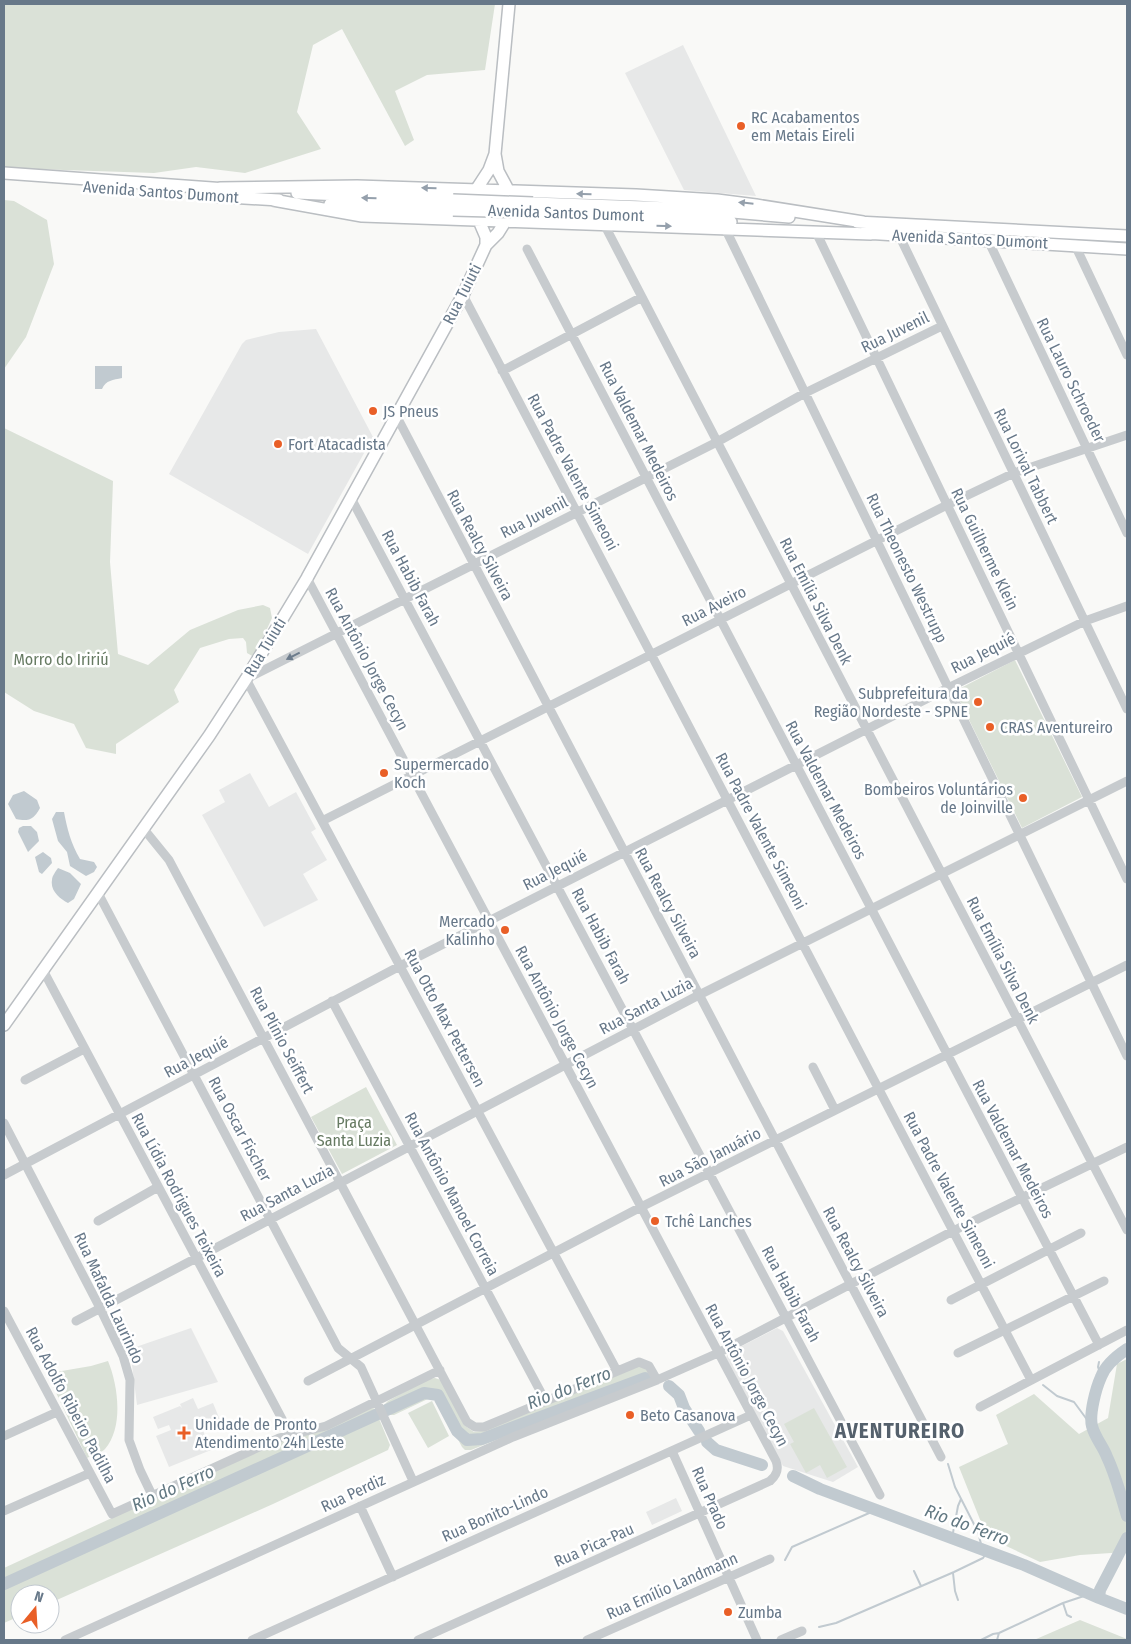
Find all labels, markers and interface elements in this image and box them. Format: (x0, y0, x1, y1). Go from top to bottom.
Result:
place label: RC Acabamentos em Metais Eireli (751, 108, 860, 145)
marker: RC Acabamentos em Metais Eireli (735, 120, 747, 132)
street label: Avenida Santos Dumont (82, 177, 240, 207)
one-way arrow (420, 184, 436, 192)
one-way arrow (575, 189, 591, 197)
one-way arrow (361, 193, 377, 201)
one-way arrow (738, 199, 754, 207)
street label: Avenida Santos Dumont (488, 201, 645, 225)
one-way arrow (656, 223, 672, 231)
street label: Avenida Santos Dumont (891, 225, 1049, 253)
street label: Rua Tuiuti (439, 261, 485, 327)
street label: Rua Juvenil (858, 307, 932, 357)
street label: Rua Lauro Schroeder (1033, 315, 1110, 446)
street label: Rua Valdemar Medeiros (596, 358, 683, 504)
street label: Rua Padre Valente Simeoni (524, 390, 622, 554)
place label: JS Pneus (383, 402, 439, 421)
marker: JS Pneus (367, 405, 379, 417)
street label: Rua Lorival Tabbert (990, 405, 1063, 528)
place label: Fort Atacadista (288, 435, 386, 454)
marker: Fort Atacadista (272, 438, 284, 450)
street label: Rua Guilherme Klein (947, 485, 1023, 613)
street label: Rua Realcy Silveira (443, 486, 517, 604)
street label: Rua Theonesto Westrupp (863, 490, 951, 646)
street label: Rua Juvenil (497, 492, 571, 542)
street label: Rua Habib Farah (378, 527, 444, 629)
street label: Rua Emília Silva Denk (776, 534, 856, 668)
street label: Rua Aveiro (679, 582, 749, 630)
street label: Rua Antônio Jorge Cecyn (321, 584, 413, 734)
street label: Rua Tuiuti (240, 614, 290, 680)
street label: Rua Jequié (948, 629, 1019, 677)
park label: Morro do Iririú (13, 650, 109, 669)
one-way arrow (286, 652, 300, 660)
place label: Subprefeitura da Região Nordeste - SPNE (814, 684, 968, 721)
marker: Subprefeitura da Região Nordeste - SPNE (972, 696, 984, 708)
street label: Rua Valdemar Medeiros (781, 717, 871, 863)
place label: CRAS Aventureiro (1000, 718, 1113, 737)
marker: CRAS Aventureiro (984, 721, 996, 733)
street label: Rua Padre Valente Simeoni (712, 749, 810, 913)
place label: Supermercado Koch (394, 755, 489, 792)
marker: Supermercado Koch (378, 767, 390, 779)
place label: Bombeiros Voluntários de Joinville (864, 780, 1013, 817)
marker: Bombeiros Voluntários de Joinville (1017, 792, 1029, 804)
street label: Rua Realcy Silveira (631, 844, 705, 962)
street label: Rua Jequié (520, 846, 591, 894)
street label: Rua Habib Farah (568, 885, 634, 987)
street label: Rua Emília Silva Denk (963, 893, 1043, 1027)
place label: Mercado Kalinho (439, 912, 495, 949)
marker: Mercado Kalinho (499, 924, 511, 936)
street label: Rua Antônio Jorge Cecyn (511, 942, 603, 1092)
street label: Rua Otto Max Pettersen (401, 946, 489, 1090)
street label: Rua Santa Luzia (596, 973, 696, 1039)
street label: Rua Plínio Seiffert (246, 983, 318, 1097)
street label: Rua Jequié (161, 1032, 231, 1082)
street label: Rua Oscar Fischer (204, 1074, 276, 1185)
street label: Rua Valdemar Medeiros (968, 1076, 1058, 1222)
street label: Rua Padre Valente Simeoni (900, 1108, 998, 1272)
street label: Rua Antônio Manoel Correia (401, 1109, 503, 1279)
street label: Rua Lídia Rodrigues Teixeira (128, 1110, 231, 1281)
park label: Praça Santa Luzia (317, 1113, 391, 1150)
street label: Rua São Januário (656, 1123, 764, 1191)
street label: Rua Santa Luzia (237, 1160, 337, 1226)
street label: Rua Realcy Silveira (819, 1203, 893, 1321)
place label: Tchê Lanches (665, 1212, 752, 1231)
marker: Tchê Lanches (649, 1215, 661, 1227)
street label: Rua Mafalda Laurindo (70, 1229, 148, 1367)
street label: Rua Habib Farah (758, 1243, 824, 1345)
street label: Rua Antônio Jorge Cecyn (701, 1300, 793, 1450)
street label: Rua Adolfo Ribeiro Padilha (22, 1324, 120, 1487)
water label: Rio do Ferro (524, 1362, 614, 1414)
place label: Beto Casanova (640, 1406, 736, 1425)
marker: Beto Casanova (624, 1409, 636, 1421)
place label: Unidade de Pronto Atendimento 24h Leste (195, 1415, 344, 1452)
district label: AVENTUREIRO (834, 1418, 965, 1444)
marker: Unidade de Pronto Atendimento 24h Leste (177, 1426, 191, 1440)
water label: Rio do Ferro (128, 1460, 218, 1516)
street label: Rua Prado (688, 1464, 732, 1532)
street label: Rua Perdiz (318, 1470, 388, 1516)
street label: Rua Bonito-Lindo (439, 1482, 551, 1546)
water label: Rio do Ferro (922, 1500, 1012, 1550)
street label: Rua Pica-Pau (551, 1519, 637, 1571)
street label: Rua Emílio Landmann (603, 1548, 741, 1624)
north arrow (10, 1584, 60, 1634)
text: N (32, 1588, 45, 1606)
place label: Zumba (738, 1603, 782, 1622)
marker: Zumba (722, 1606, 734, 1618)

